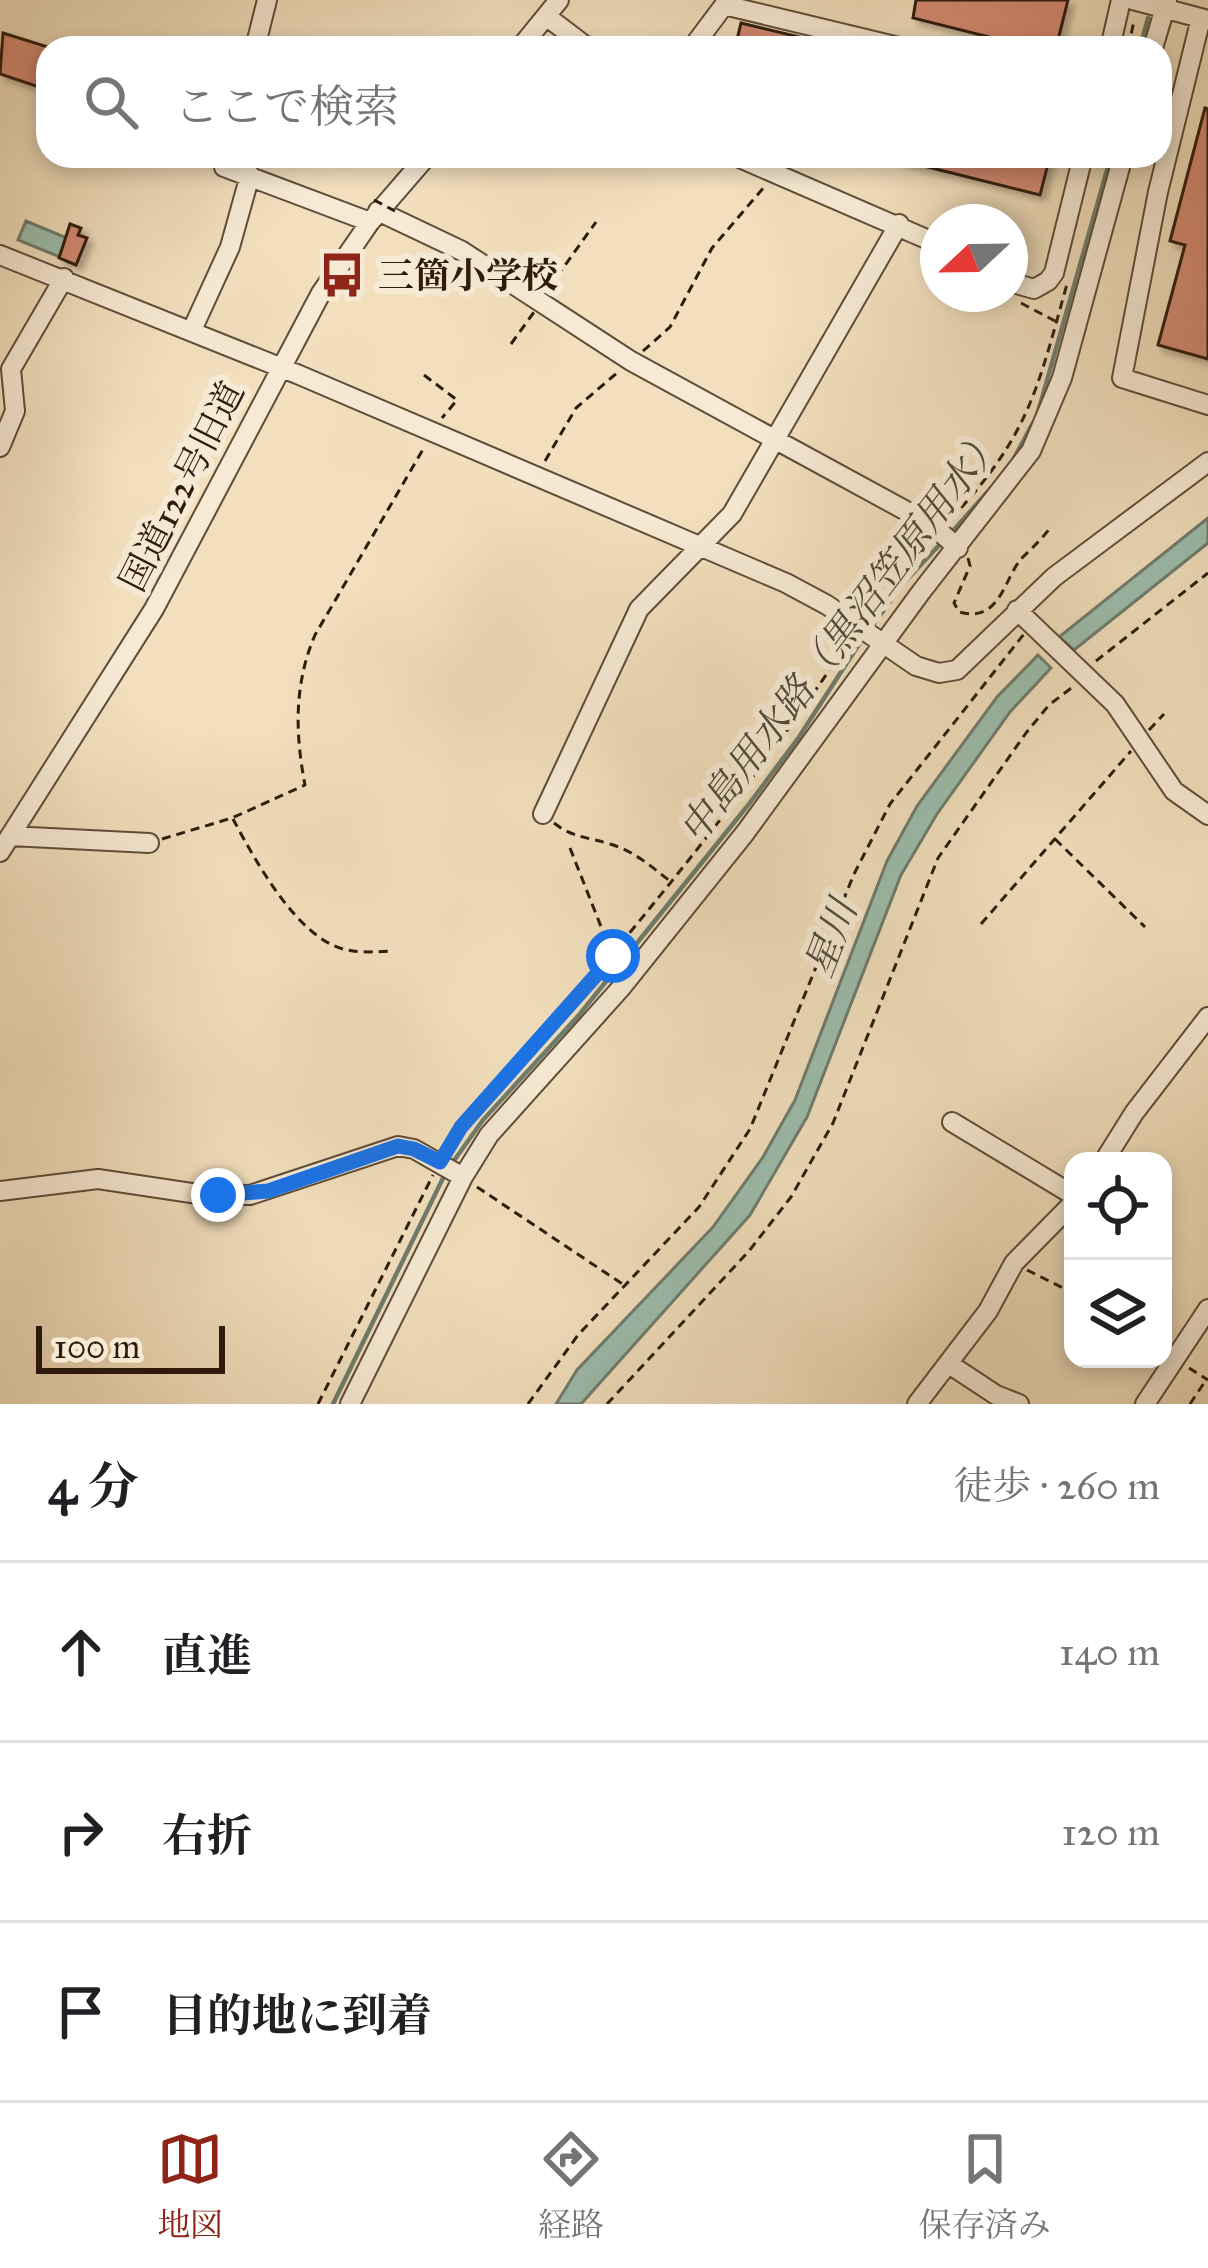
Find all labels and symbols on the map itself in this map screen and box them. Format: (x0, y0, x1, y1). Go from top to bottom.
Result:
north arrow (920, 204, 1028, 312)
bus stop icon: 三箇小学校 (317, 250, 367, 300)
place label: 三箇小学校 (378, 254, 558, 298)
street label: 国道122号旧道 (110, 374, 254, 599)
water label: 中島用水路（黒沼笠原用水） (669, 419, 1013, 853)
water label: 星川 (795, 890, 869, 983)
route start (586, 929, 640, 983)
route end (191, 1168, 245, 1222)
scale bar (36, 1320, 225, 1373)

